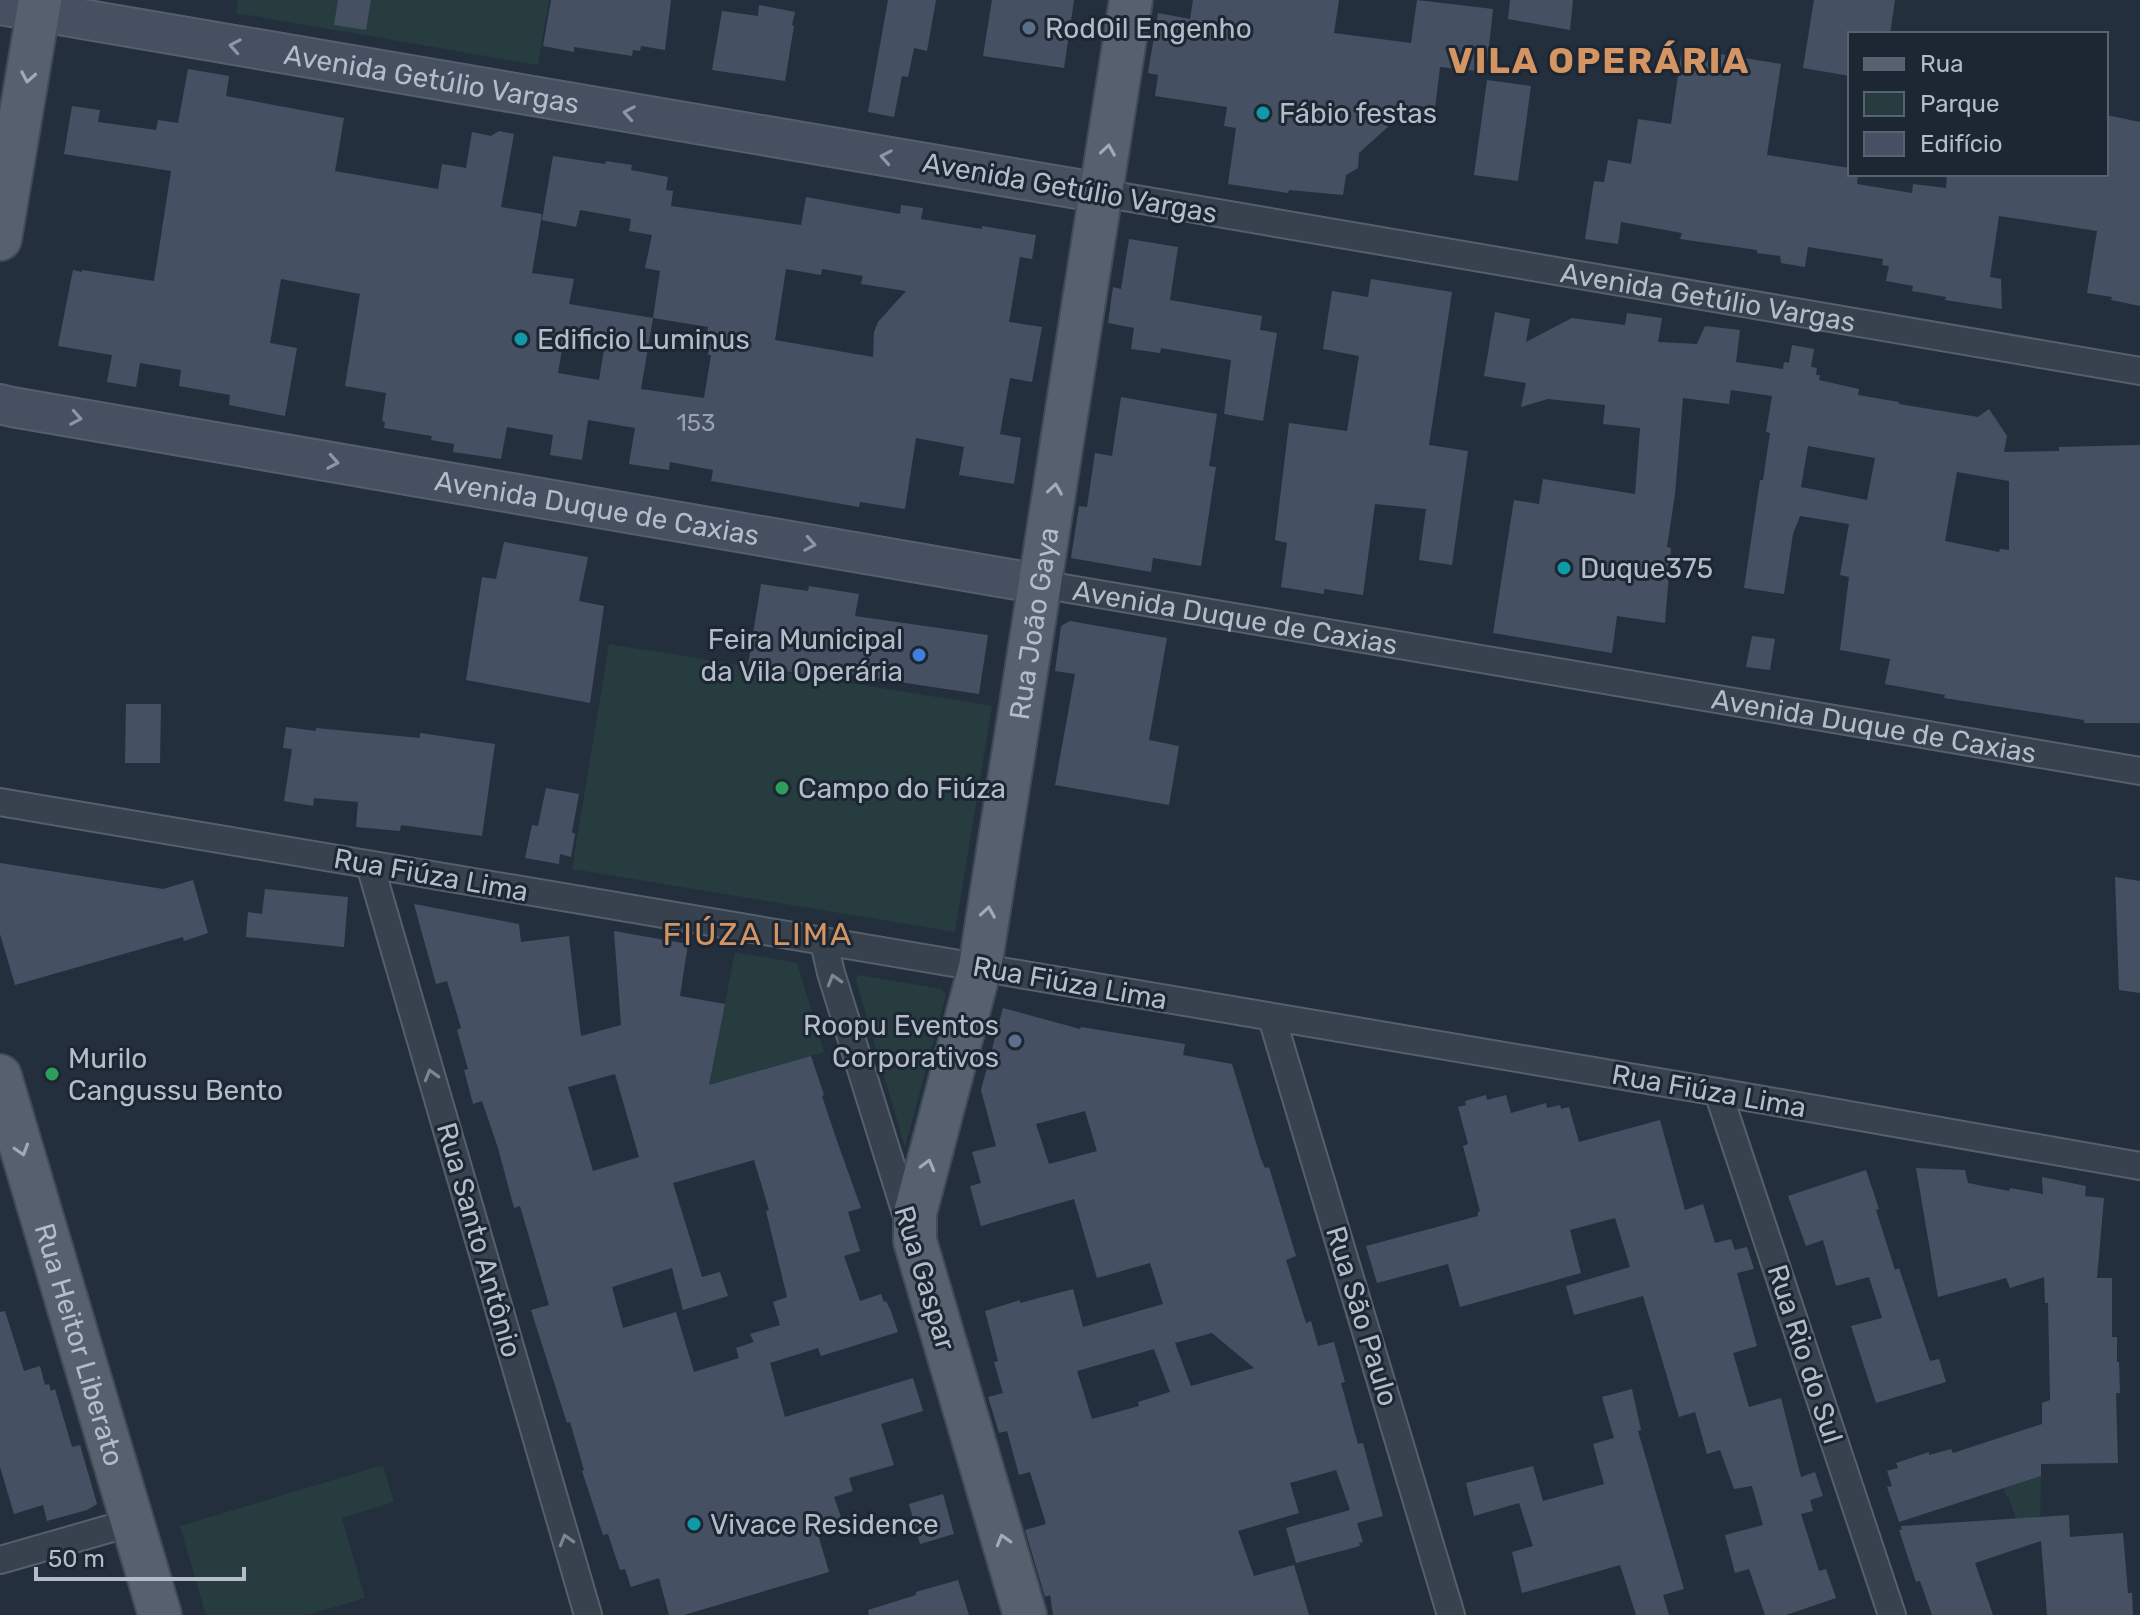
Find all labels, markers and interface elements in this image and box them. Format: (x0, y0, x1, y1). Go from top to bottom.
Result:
place label: RodOil Engenho (1045, 12, 1252, 45)
marker: RodOil Engenho (1020, 19, 1038, 37)
legend (1848, 32, 2108, 176)
street label: Avenida Getúlio Vargas (282, 37, 582, 120)
one-way arrow (228, 38, 242, 55)
district label: VILA OPERÁRIA (1448, 39, 1750, 82)
text: Rua (1920, 50, 1963, 78)
one-way arrow (20, 70, 37, 84)
text: Parque (1920, 90, 1999, 118)
place label: Fábio festas (1279, 97, 1437, 130)
marker: Fábio festas (1254, 104, 1272, 122)
one-way arrow (623, 106, 636, 123)
text: Edifício (1920, 130, 2003, 158)
one-way arrow (1098, 143, 1115, 156)
street label: Avenida Getúlio Vargas (920, 146, 1220, 230)
one-way arrow (879, 149, 893, 166)
street label: Avenida Getúlio Vargas (1558, 256, 1858, 338)
place label: Edificio Luminus (537, 323, 750, 356)
marker: Edificio Luminus (512, 330, 530, 348)
one-way arrow (70, 409, 83, 426)
house number: 153 (677, 409, 715, 437)
one-way arrow (326, 453, 340, 470)
street label: Avenida Duque de Caxias (432, 464, 762, 552)
one-way arrow (1045, 483, 1062, 496)
street label: Rua João Gaya (1002, 525, 1065, 722)
one-way arrow (803, 535, 817, 552)
place label: Duque375 (1580, 552, 1713, 585)
marker: Duque375 (1555, 559, 1573, 577)
street label: Avenida Duque de Caxias (1070, 573, 1400, 661)
place label: Feira Municipal da Vila Operária (701, 623, 903, 688)
marker: Feira Municipal da Vila Operária (910, 646, 928, 664)
street label: Avenida Duque de Caxias (1709, 682, 2039, 770)
place label: Campo do Fiúza (798, 772, 1006, 805)
marker: Campo do Fiúza (773, 779, 791, 797)
street label: Rua Fiúza Lima (331, 842, 531, 908)
one-way arrow (979, 905, 996, 919)
district label: FIÚZA LIMA (662, 915, 854, 953)
street label: Rua Fiúza Lima (970, 950, 1170, 1016)
one-way arrow (827, 973, 843, 987)
place label: Roopu Eventos Corporativos (803, 1009, 999, 1074)
marker: Roopu Eventos Corporativos (1006, 1032, 1024, 1050)
place label: Murilo Cangussu Bento (68, 1042, 283, 1107)
street label: Rua Fiúza Lima (1609, 1058, 1809, 1124)
marker: Murilo Cangussu Bento (43, 1065, 61, 1083)
one-way arrow (424, 1069, 440, 1083)
street label: Rua Santo Antônio (430, 1119, 528, 1361)
one-way arrow (13, 1143, 29, 1157)
one-way arrow (918, 1158, 935, 1172)
street label: Rua Gaspar (887, 1202, 963, 1354)
street label: Rua Heitor Liberato (28, 1219, 131, 1470)
street label: Rua São Paulo (1319, 1222, 1405, 1410)
street label: Rua Rio do Sul (1761, 1260, 1849, 1448)
place label: Vivace Residence (710, 1508, 939, 1541)
marker: Vivace Residence (685, 1515, 703, 1533)
scale bar (36, 1531, 244, 1581)
one-way arrow (559, 1534, 575, 1548)
one-way arrow (996, 1534, 1012, 1548)
text: 50 m (48, 1545, 105, 1573)

